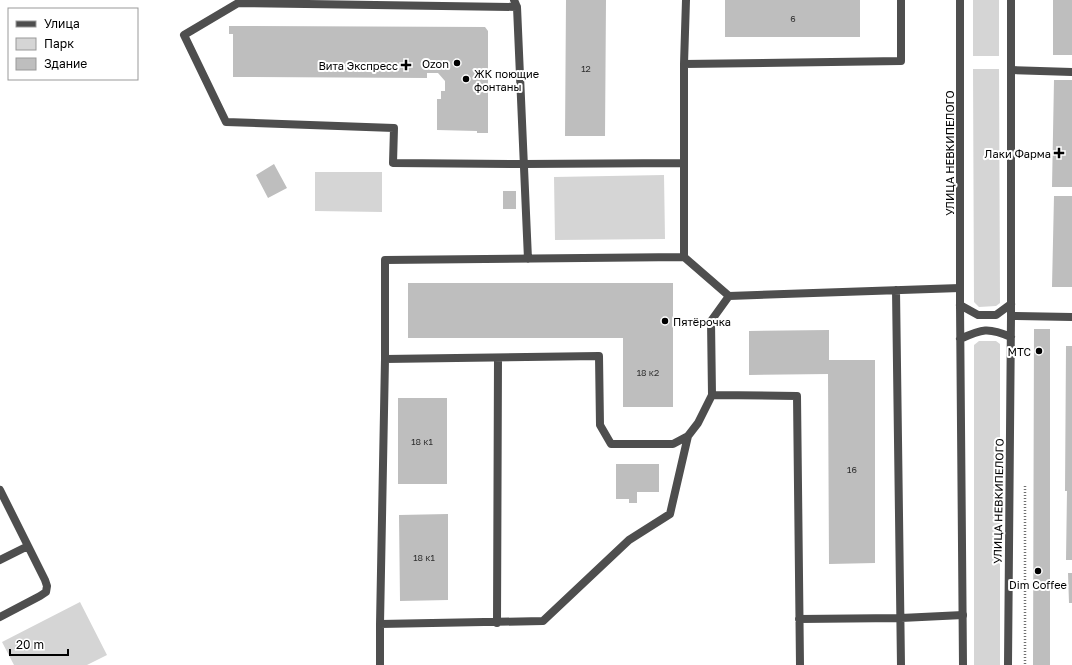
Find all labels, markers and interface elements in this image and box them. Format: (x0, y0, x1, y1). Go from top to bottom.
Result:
legend (8, 8, 138, 80)
house number: 6 (790, 13, 796, 24)
text: Улица (44, 16, 80, 31)
text: Парк (44, 36, 74, 51)
text: Здание (44, 56, 87, 71)
place label: Ozon (422, 57, 449, 70)
marker: Ozon (452, 58, 462, 68)
place label: Вита Экспресс (318, 59, 398, 72)
marker: Вита Экспресс (401, 60, 411, 70)
house number: 12 (581, 63, 591, 74)
place label: ЖК поющие фонтаны (474, 67, 539, 93)
marker: ЖК поющие фонтаны (461, 74, 471, 84)
street label: УЛИЦА НЕВКИПЕЛОГО (943, 90, 956, 216)
place label: Лаки Фарма (985, 147, 1051, 160)
marker: Лаки Фарма (1054, 148, 1064, 158)
place label: Пятёрочка (673, 315, 731, 328)
marker: Пятёрочка (660, 316, 670, 326)
place label: МТС (1007, 345, 1031, 358)
marker: МТС (1034, 346, 1044, 356)
house number: 18 к2 (637, 367, 659, 378)
house number: 18 к1 (411, 436, 433, 447)
street label: УЛИЦА НЕВКИПЕЛОГО (990, 438, 1006, 564)
house number: 16 (847, 464, 857, 475)
house number: 18 к1 (413, 552, 435, 563)
marker: Dim Coffee (1033, 566, 1043, 576)
place label: Dim Coffee (1009, 578, 1067, 591)
scale bar (10, 631, 68, 657)
text: 20 m (16, 637, 44, 652)

